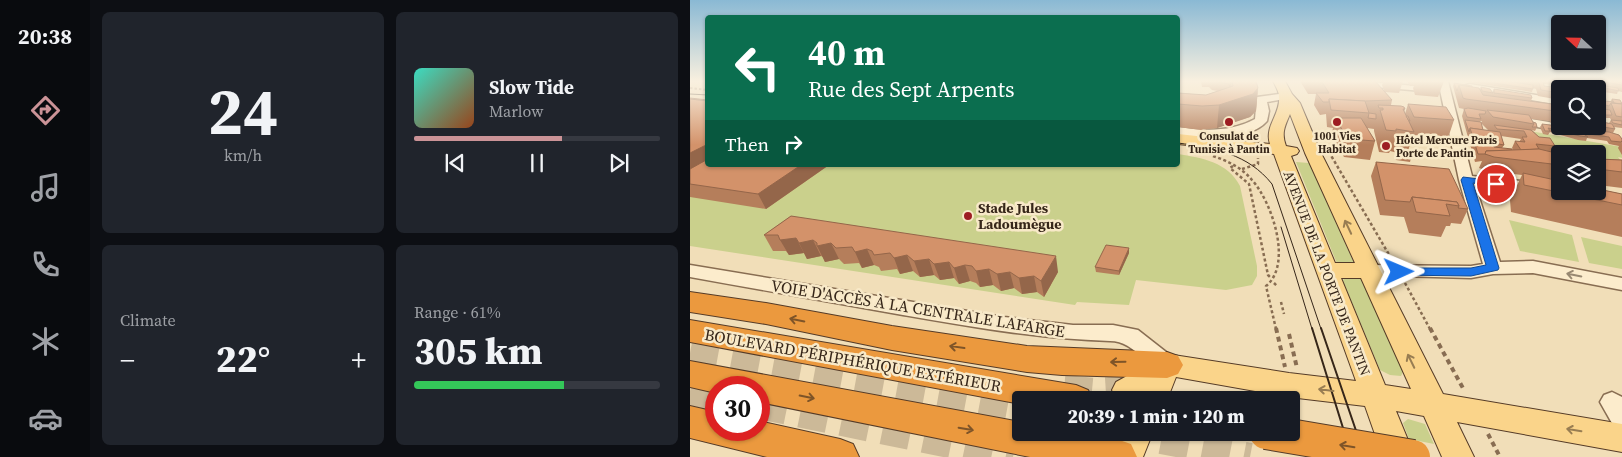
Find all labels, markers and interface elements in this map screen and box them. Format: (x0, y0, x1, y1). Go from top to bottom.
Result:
north arrow (1551, 15, 1606, 70)
map controls (1551, 15, 1606, 200)
text: 20:38 (18, 21, 72, 51)
text: 40 m (808, 29, 885, 77)
icon: left (725, 35, 790, 100)
text: 24 (208, 67, 278, 156)
text: Slow Tide (489, 74, 574, 100)
text: Rue des Sept Arpents (808, 74, 1014, 104)
button: search (1551, 80, 1606, 135)
icon: directions (28, 93, 63, 128)
text: Marlow (489, 100, 544, 122)
marker: Consulat de Tunisie à Pantin (1223, 116, 1235, 128)
marker: 1001 Vies Habitat (1331, 116, 1343, 128)
place label: Consulat de Tunisie à Pantin (1188, 129, 1270, 157)
place label: 1001 Vies Habitat (1313, 129, 1361, 157)
icon: right (779, 130, 807, 158)
text: Then (725, 131, 769, 157)
place label: Hôtel Mercure Paris Porte de Pantin (1396, 133, 1497, 161)
marker: Hôtel Mercure Paris Porte de Pantin (1380, 140, 1392, 152)
text: km/h (224, 144, 262, 166)
button: layers (1551, 145, 1606, 200)
icon: previous (441, 149, 469, 177)
icon: pause (523, 149, 551, 177)
icon: next (605, 149, 633, 177)
pin (1475, 163, 1517, 205)
street label: AVENUE DE LA PORTE DE PANTIN (1279, 168, 1375, 378)
icon: music (28, 170, 63, 205)
icon: arrive (1482, 170, 1510, 198)
place label: Stade Jules Ladoumègue (978, 198, 1062, 234)
marker: Stade Jules Ladoumègue (962, 210, 974, 222)
one-way arrow (1342, 220, 1352, 235)
position arrow (1372, 245, 1424, 297)
icon: phone (28, 247, 63, 282)
one-way arrow (1566, 269, 1582, 279)
street label: VOIE D'ACCÈS À LA CENTRALE LAFARGE (770, 274, 1067, 342)
text: Range · 61% (414, 301, 501, 323)
text: Climate (120, 309, 176, 331)
one-way arrow (789, 314, 805, 324)
street label: BOULEVARD PÉRIPHÉRIQUE EXTÉRIEUR (703, 323, 1004, 397)
icon: climate (28, 324, 63, 359)
text: 305 km (414, 325, 542, 377)
text: 22° (216, 333, 270, 385)
text: − (120, 341, 135, 379)
text: + (351, 341, 366, 379)
one-way arrow (949, 342, 965, 352)
one-way arrow (1406, 354, 1415, 369)
one-way arrow (1110, 357, 1126, 367)
speed limit sign: 30 (705, 376, 770, 441)
one-way arrow (1318, 384, 1334, 394)
one-way arrow (798, 393, 814, 403)
icon: car (28, 401, 63, 436)
text: 20:39 · 1 min · 120 m (1067, 403, 1245, 429)
one-way arrow (1566, 424, 1582, 434)
one-way arrow (958, 425, 974, 434)
one-way arrow (1340, 441, 1356, 451)

